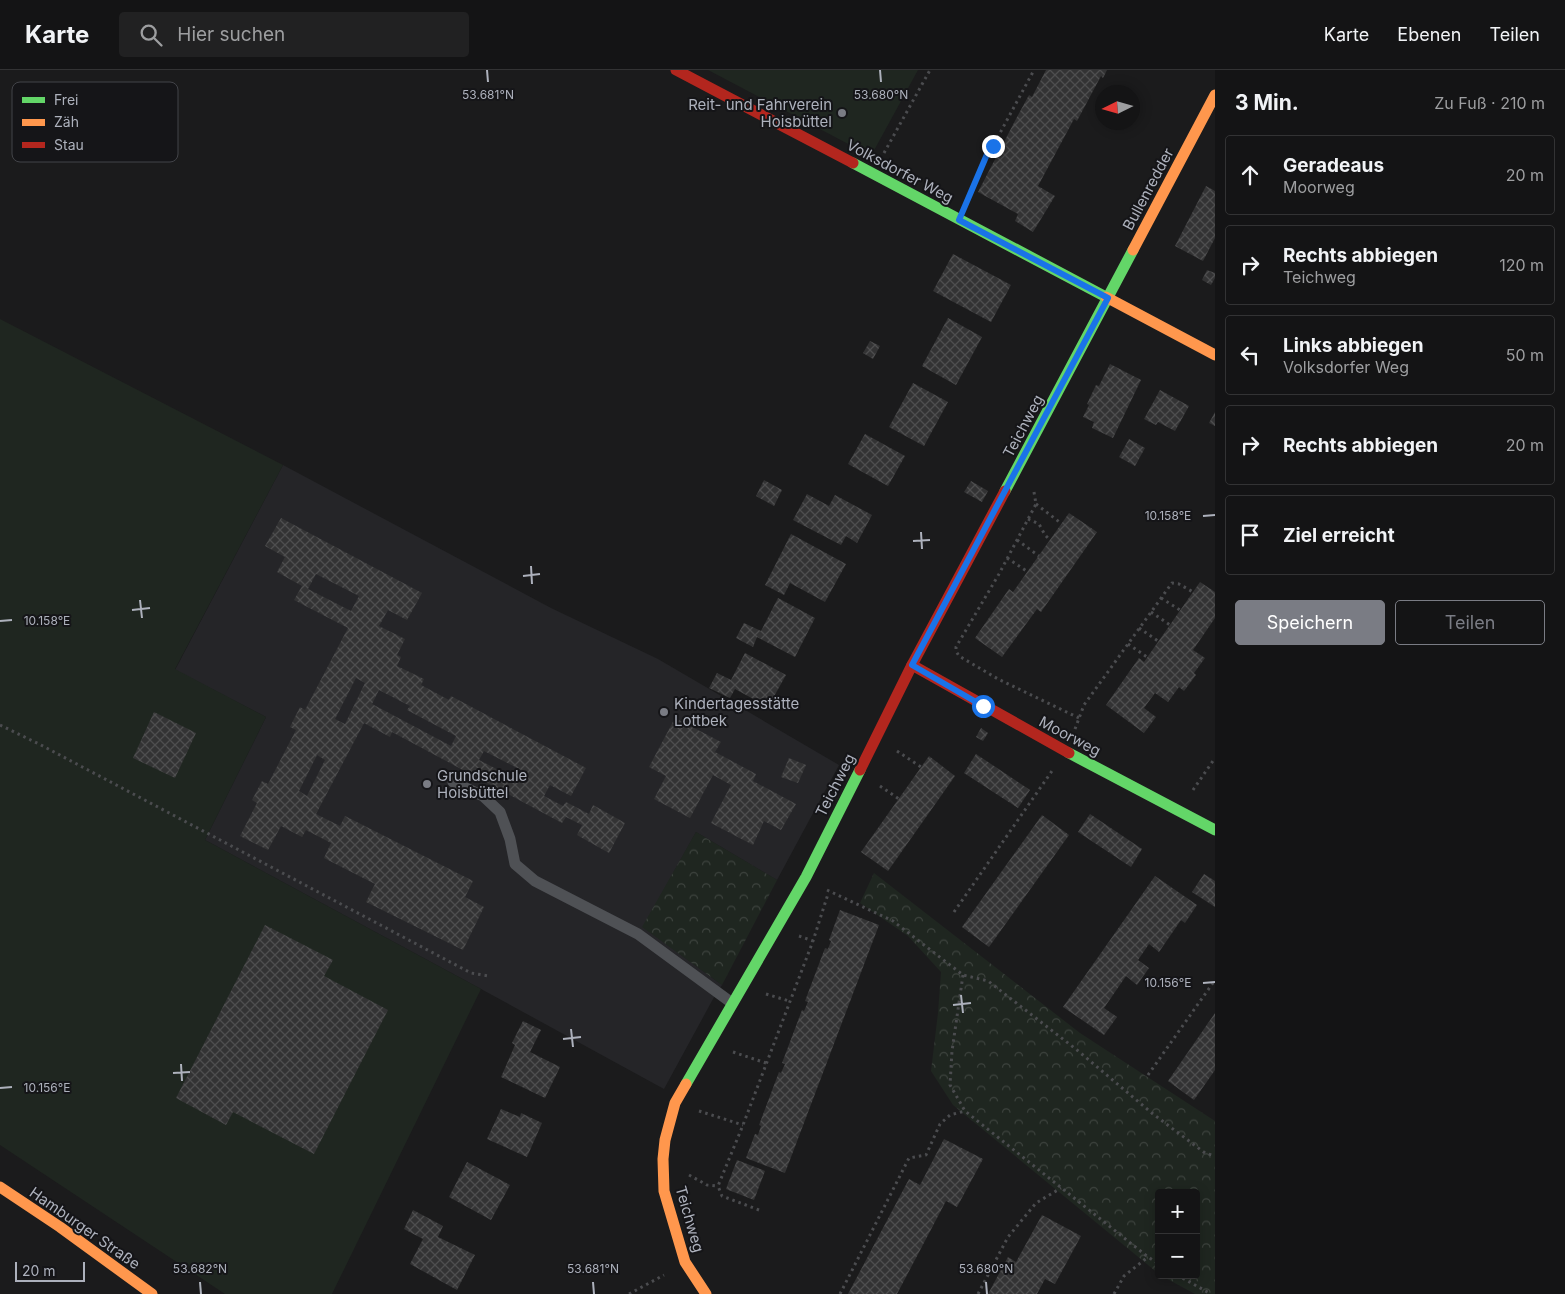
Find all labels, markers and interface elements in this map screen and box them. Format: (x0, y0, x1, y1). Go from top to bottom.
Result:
search box (119, 12, 469, 57)
text: Karte (25, 20, 89, 49)
icon: search (137, 21, 165, 49)
text: Hier suchen (177, 23, 285, 46)
text: Karte (1324, 24, 1369, 45)
text: Ebenen (1397, 24, 1461, 45)
text: Teilen (1489, 24, 1540, 45)
legend (12, 82, 178, 162)
north arrow (1095, 85, 1140, 130)
text: 53.681°N (462, 87, 514, 102)
text: 53.680°N (854, 87, 908, 102)
text: 3 Min. (1235, 90, 1299, 115)
text: Frei (54, 91, 78, 108)
text: Zu Fuß · 210 m (1434, 93, 1545, 113)
place label: Reit- und Fahrverein Hoisbüttel (688, 95, 832, 131)
marker: Reit- und Fahrverein Hoisbüttel (836, 107, 848, 119)
text: Zäh (54, 113, 79, 130)
street label: Volksdorfer Weg (843, 135, 957, 207)
route end (982, 135, 1005, 158)
text: Stau (54, 136, 84, 153)
street label: Bullenredder (1118, 144, 1178, 233)
text: Geradeaus (1283, 154, 1384, 177)
icon: ahead (1236, 161, 1264, 189)
text: 20 m (1506, 165, 1544, 185)
text: Moorweg (1283, 177, 1355, 197)
text: Rechts abbiegen (1283, 244, 1438, 267)
icon: right (1236, 251, 1264, 279)
text: 120 m (1499, 255, 1544, 275)
text: Teichweg (1283, 267, 1356, 287)
text: Links abbiegen (1283, 334, 1424, 357)
icon: left (1236, 341, 1264, 369)
text: 50 m (1506, 345, 1544, 365)
text: Volksdorfer Weg (1283, 357, 1409, 377)
street label: Teichweg (999, 391, 1047, 461)
icon: right (1236, 431, 1264, 459)
text: Rechts abbiegen (1283, 434, 1438, 457)
text: 20 m (1506, 435, 1544, 455)
text: 10.158°E (1145, 508, 1191, 523)
icon: arrive (1236, 521, 1264, 549)
text: Ziel erreicht (1283, 524, 1395, 547)
button: Speichern (1235, 600, 1385, 645)
button: Teilen (1395, 600, 1545, 645)
text: 10.158°E (24, 613, 70, 628)
place label: Kindertagesstätte Lottbek (674, 694, 799, 730)
route start (972, 695, 995, 718)
marker: Kindertagesstätte Lottbek (658, 706, 670, 718)
street label: Moorweg (1036, 712, 1104, 760)
street label: Teichweg (811, 750, 859, 820)
place label: Grundschule Hoisbüttel (437, 766, 527, 802)
marker: Grundschule Hoisbüttel (421, 778, 433, 790)
text: 10.156°E (1145, 975, 1191, 990)
text: 10.156°E (24, 1080, 70, 1095)
street label: Hamburger Straße (26, 1183, 144, 1273)
street label: Teichweg (671, 1184, 709, 1254)
map controls (1155, 1189, 1200, 1279)
button: + (1155, 1189, 1200, 1234)
button: − (1155, 1234, 1200, 1279)
scale bar (15, 1259, 85, 1282)
text: 53.682°N (173, 1261, 227, 1276)
text: 53.681°N (567, 1261, 619, 1276)
text: 53.680°N (959, 1261, 1013, 1276)
text: 20 m (22, 1262, 56, 1279)

